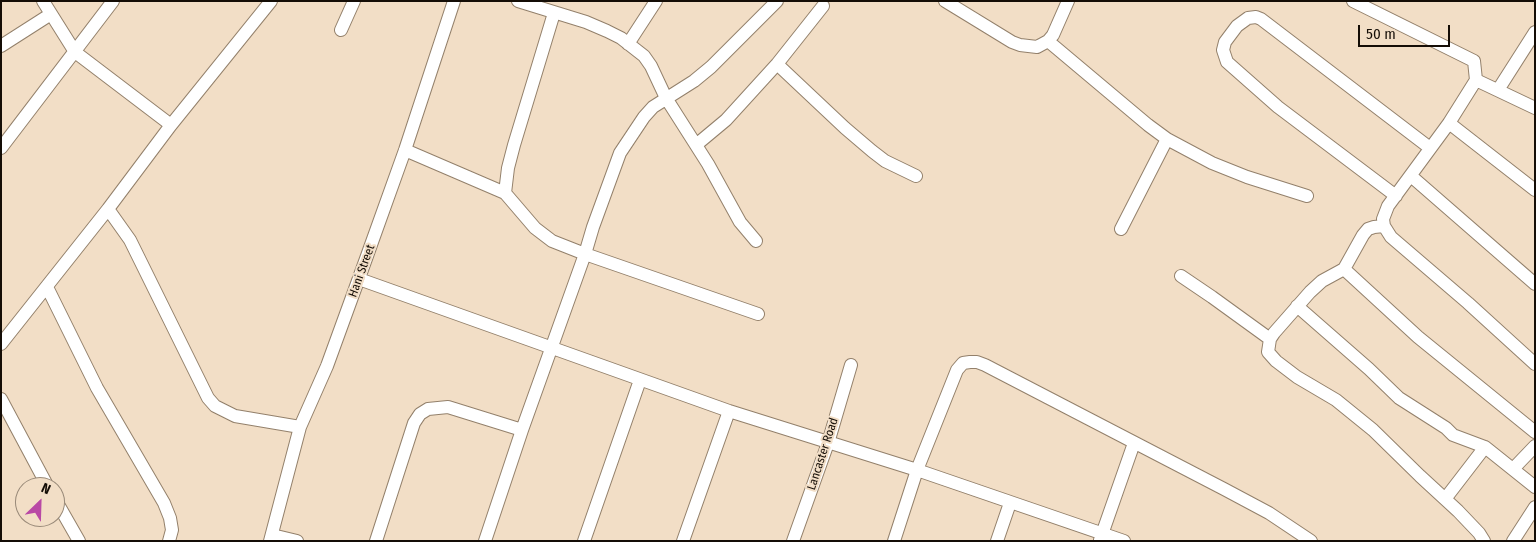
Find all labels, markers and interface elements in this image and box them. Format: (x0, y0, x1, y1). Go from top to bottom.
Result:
scale bar (1361, 15, 1454, 47)
text: 50 m (1366, 25, 1396, 43)
street label: Hani Street (346, 243, 378, 299)
street label: Lancaster Road (805, 416, 841, 492)
north arrow (15, 477, 65, 527)
text: N (39, 479, 53, 498)

